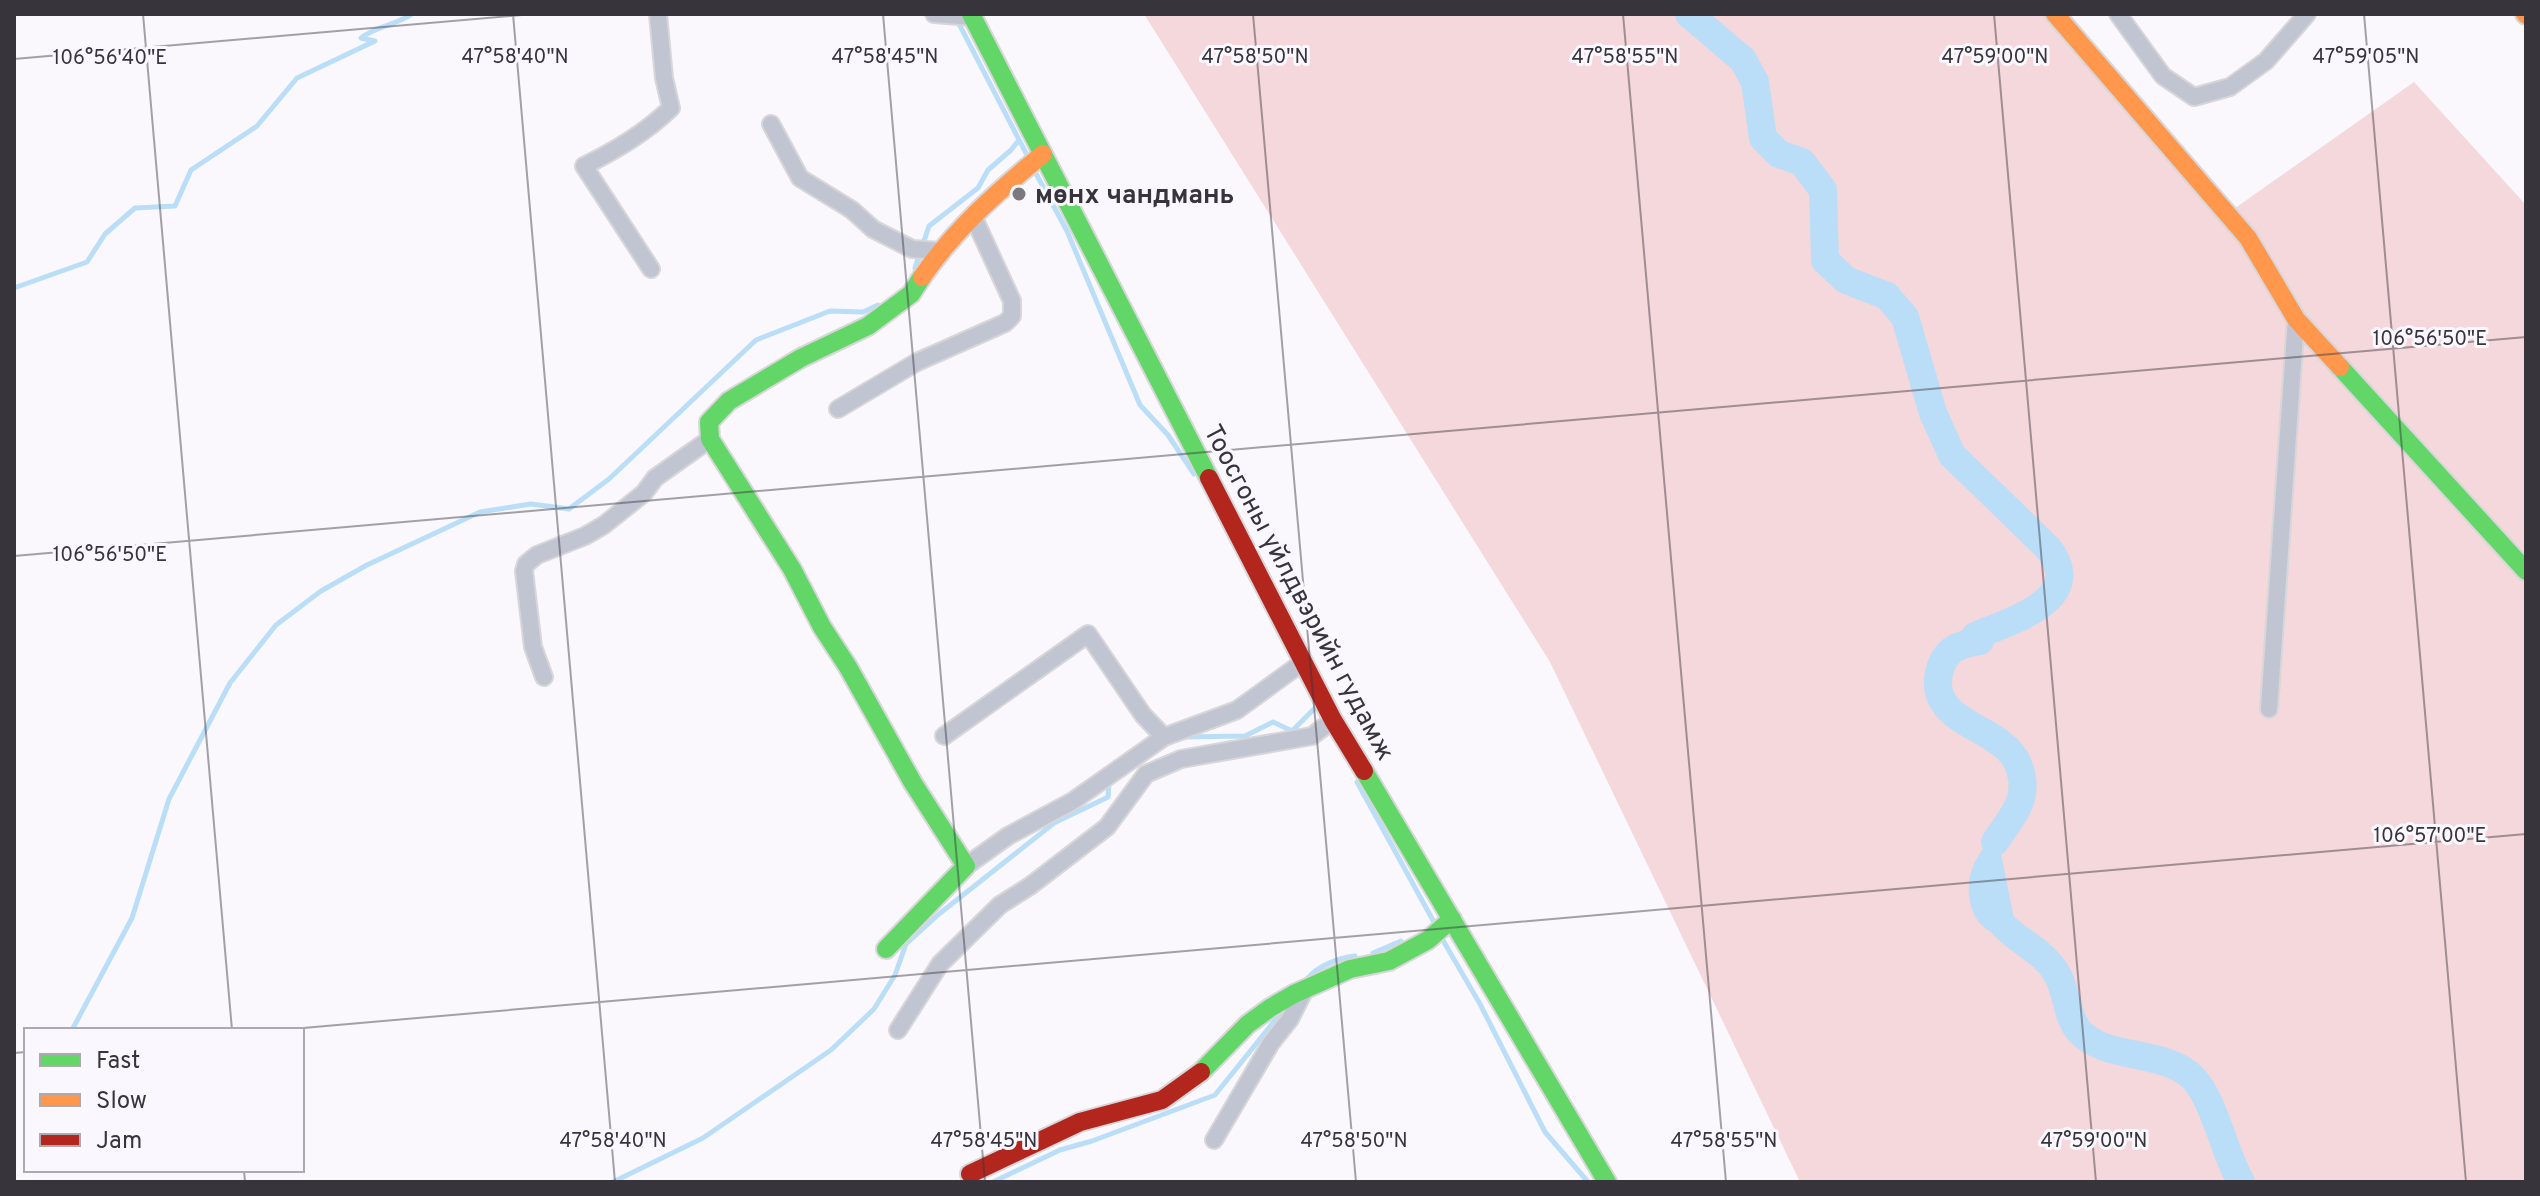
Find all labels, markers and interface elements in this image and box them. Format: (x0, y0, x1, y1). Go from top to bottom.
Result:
text: 47°58'40"N (461, 45, 569, 71)
text: 47°58'45"N (832, 45, 938, 71)
text: 47°58'50"N (1201, 45, 1309, 71)
text: 47°58'55"N (1572, 45, 1678, 71)
text: 47°59'00"N (1941, 45, 2049, 71)
text: 47°59'05"N (2313, 45, 2419, 71)
text: 106°56'40"E (53, 46, 167, 72)
place label: мөнх чандмань (1035, 180, 1234, 213)
marker: мөнх чандмань (1010, 185, 1028, 203)
text: 106°56'50"E (2373, 327, 2487, 353)
street label: Тоосгоны үйлдвэрийн гудамж (1195, 420, 1401, 767)
text: 106°56'50"E (53, 543, 167, 569)
text: 106°57'00"E (2374, 824, 2486, 850)
legend (24, 1028, 304, 1172)
text: Fast (96, 1047, 140, 1077)
text: Slow (96, 1087, 147, 1117)
text: Jam (96, 1127, 142, 1157)
text: 47°58'40"N (559, 1129, 667, 1155)
text: 47°58'45"N (931, 1129, 1037, 1155)
text: 47°58'50"N (1300, 1129, 1408, 1155)
text: 47°58'55"N (1671, 1129, 1777, 1155)
text: 47°59'00"N (2040, 1129, 2148, 1155)

